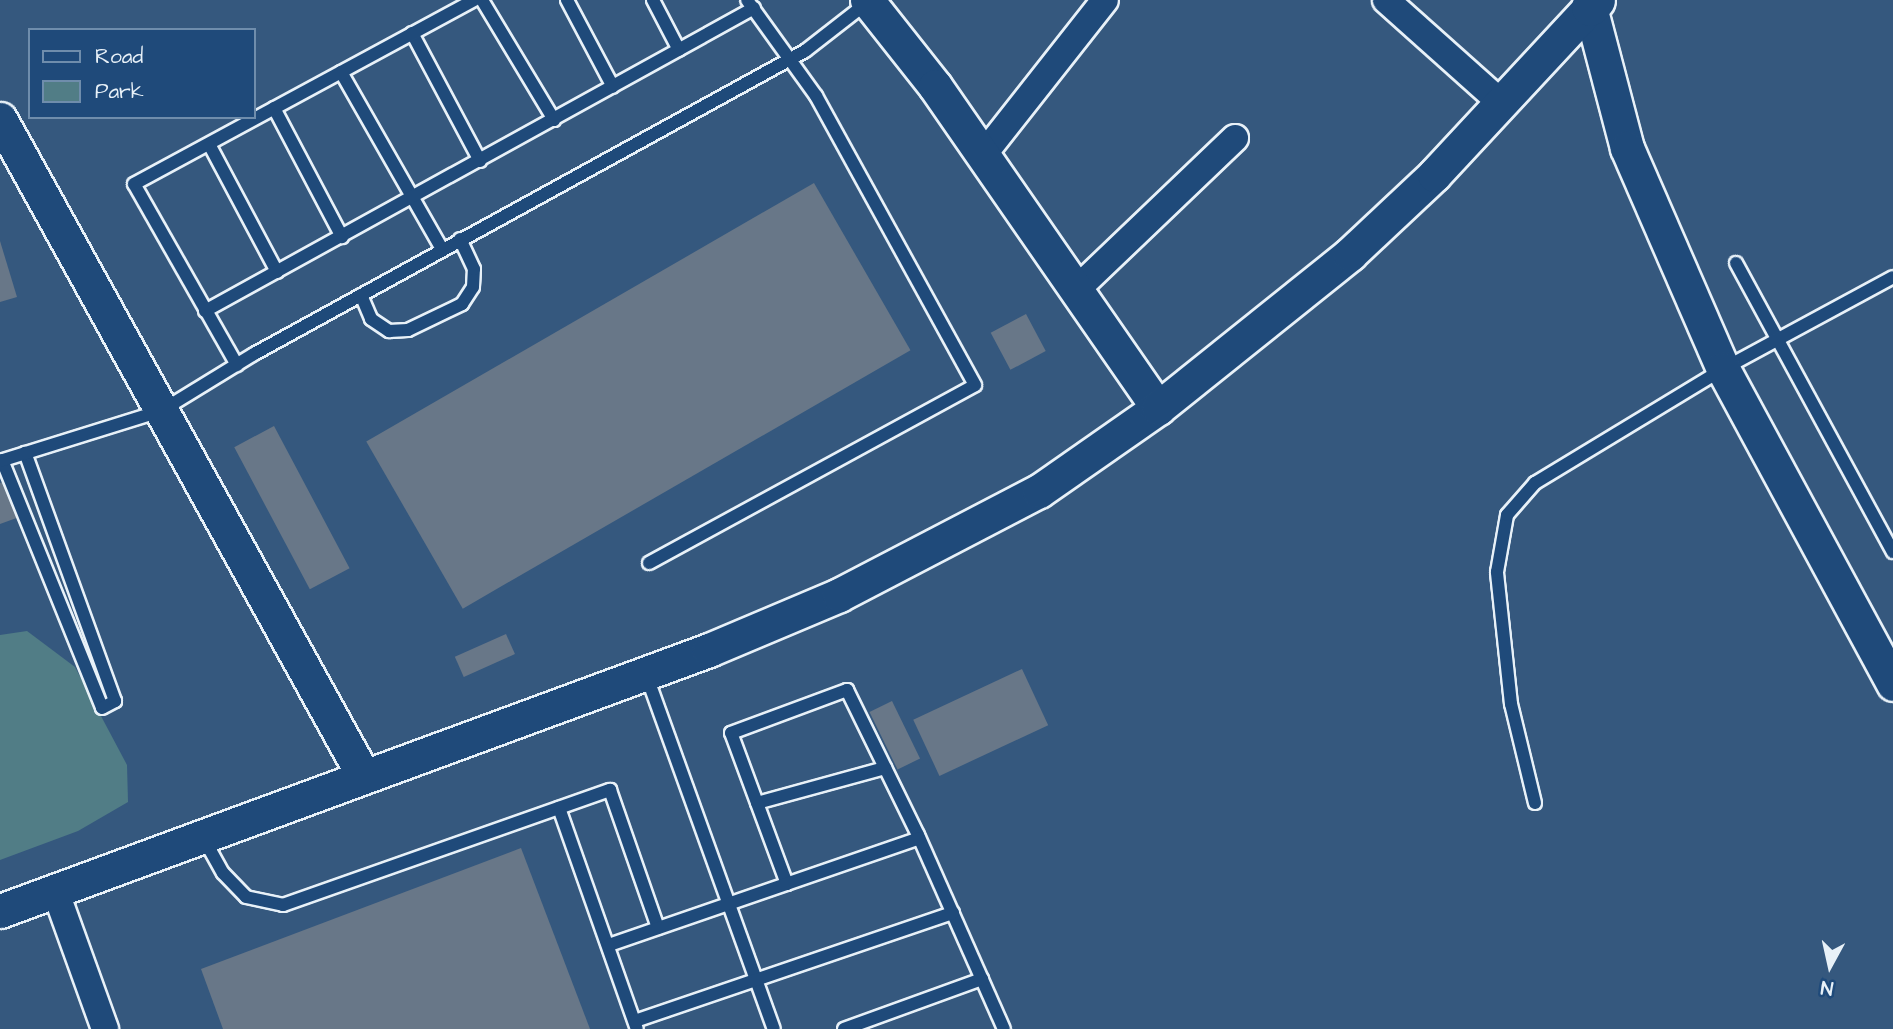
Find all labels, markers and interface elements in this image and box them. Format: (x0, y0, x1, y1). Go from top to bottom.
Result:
legend (28, 28, 256, 119)
text: Road (95, 42, 143, 71)
text: Park (95, 77, 144, 106)
north arrow (1795, 931, 1865, 1001)
text: N (1819, 973, 1835, 1001)

